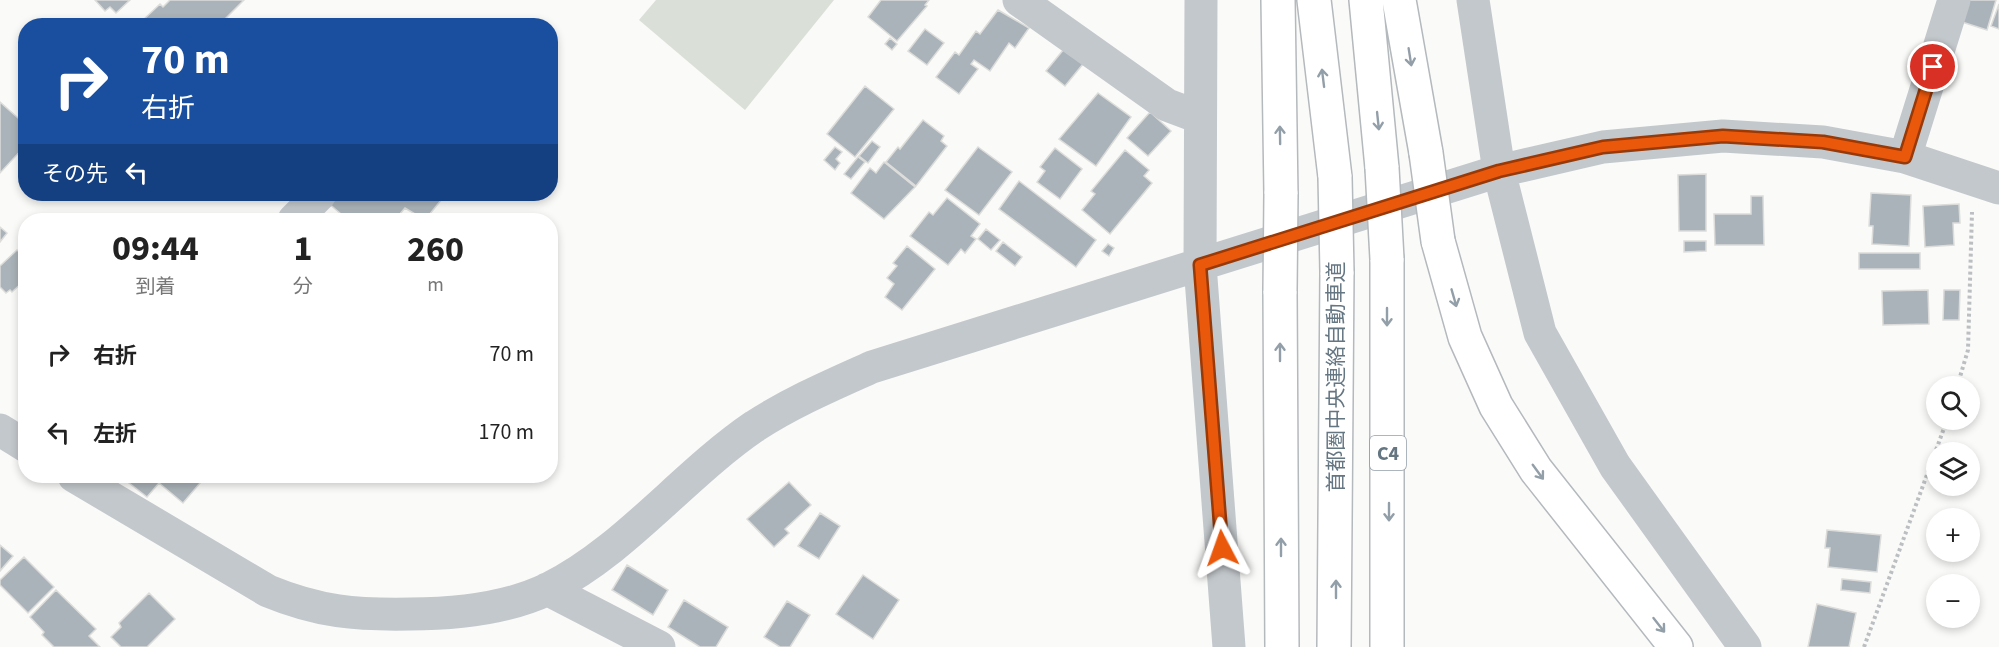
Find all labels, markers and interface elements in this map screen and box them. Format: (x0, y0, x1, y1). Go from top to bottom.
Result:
text: 70 m (141, 30, 230, 90)
pin (1907, 41, 1958, 92)
icon: right (42, 42, 120, 120)
one-way arrow (1405, 47, 1416, 67)
icon: arrive (1916, 50, 1949, 83)
one-way arrow (1318, 68, 1329, 88)
text: 右折 (141, 89, 195, 128)
one-way arrow (1373, 110, 1384, 130)
one-way arrow (1275, 126, 1286, 146)
icon: left (120, 156, 153, 189)
text: その先 (42, 158, 108, 190)
text: 09:44 (112, 223, 199, 274)
text: 1 (293, 223, 312, 274)
text: 260 (407, 224, 464, 275)
street label: 首都圏中央連絡自動車道 (1321, 262, 1351, 493)
text: m (427, 271, 444, 299)
text: 到着 (135, 273, 175, 301)
text: 分 (293, 273, 313, 301)
one-way arrow (1449, 288, 1460, 307)
one-way arrow (1381, 307, 1393, 327)
icon: right (42, 338, 75, 371)
text: 70 m (489, 338, 534, 370)
text: 右折 (93, 340, 137, 372)
one-way arrow (1274, 342, 1286, 362)
map controls (1926, 376, 1980, 628)
button: search (1926, 376, 1980, 430)
icon: left (42, 416, 75, 449)
text: 170 m (479, 416, 534, 448)
text: 左折 (93, 418, 137, 450)
road number: C4 (1370, 436, 1406, 470)
button: layers (1926, 442, 1980, 496)
one-way arrow (1532, 464, 1544, 480)
one-way arrow (1383, 502, 1395, 522)
button: + (1926, 508, 1980, 562)
position arrow (1190, 516, 1254, 580)
one-way arrow (1275, 537, 1287, 557)
button: − (1926, 574, 1980, 628)
one-way arrow (1330, 579, 1342, 599)
one-way arrow (1653, 617, 1666, 633)

